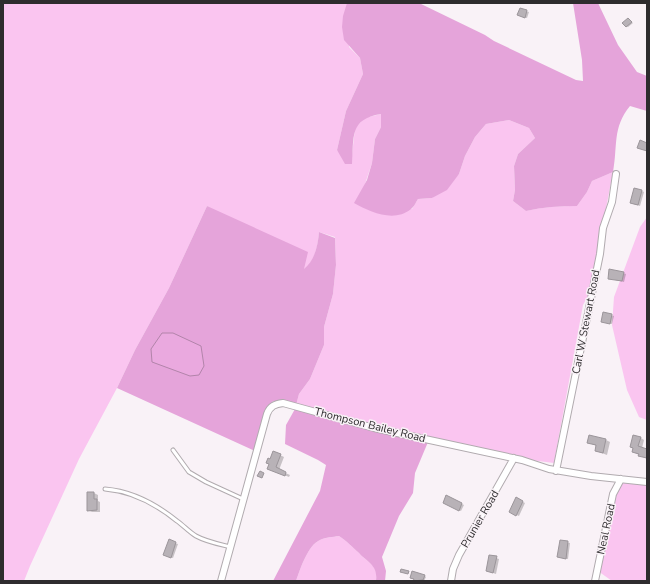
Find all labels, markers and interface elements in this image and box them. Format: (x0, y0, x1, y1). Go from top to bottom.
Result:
street label: Carl W Stewart Road (569, 269, 603, 375)
street label: Thompson Bailey Road (313, 404, 427, 446)
street label: Prunier Road (458, 488, 502, 550)
street label: Neal Road (593, 502, 619, 556)

